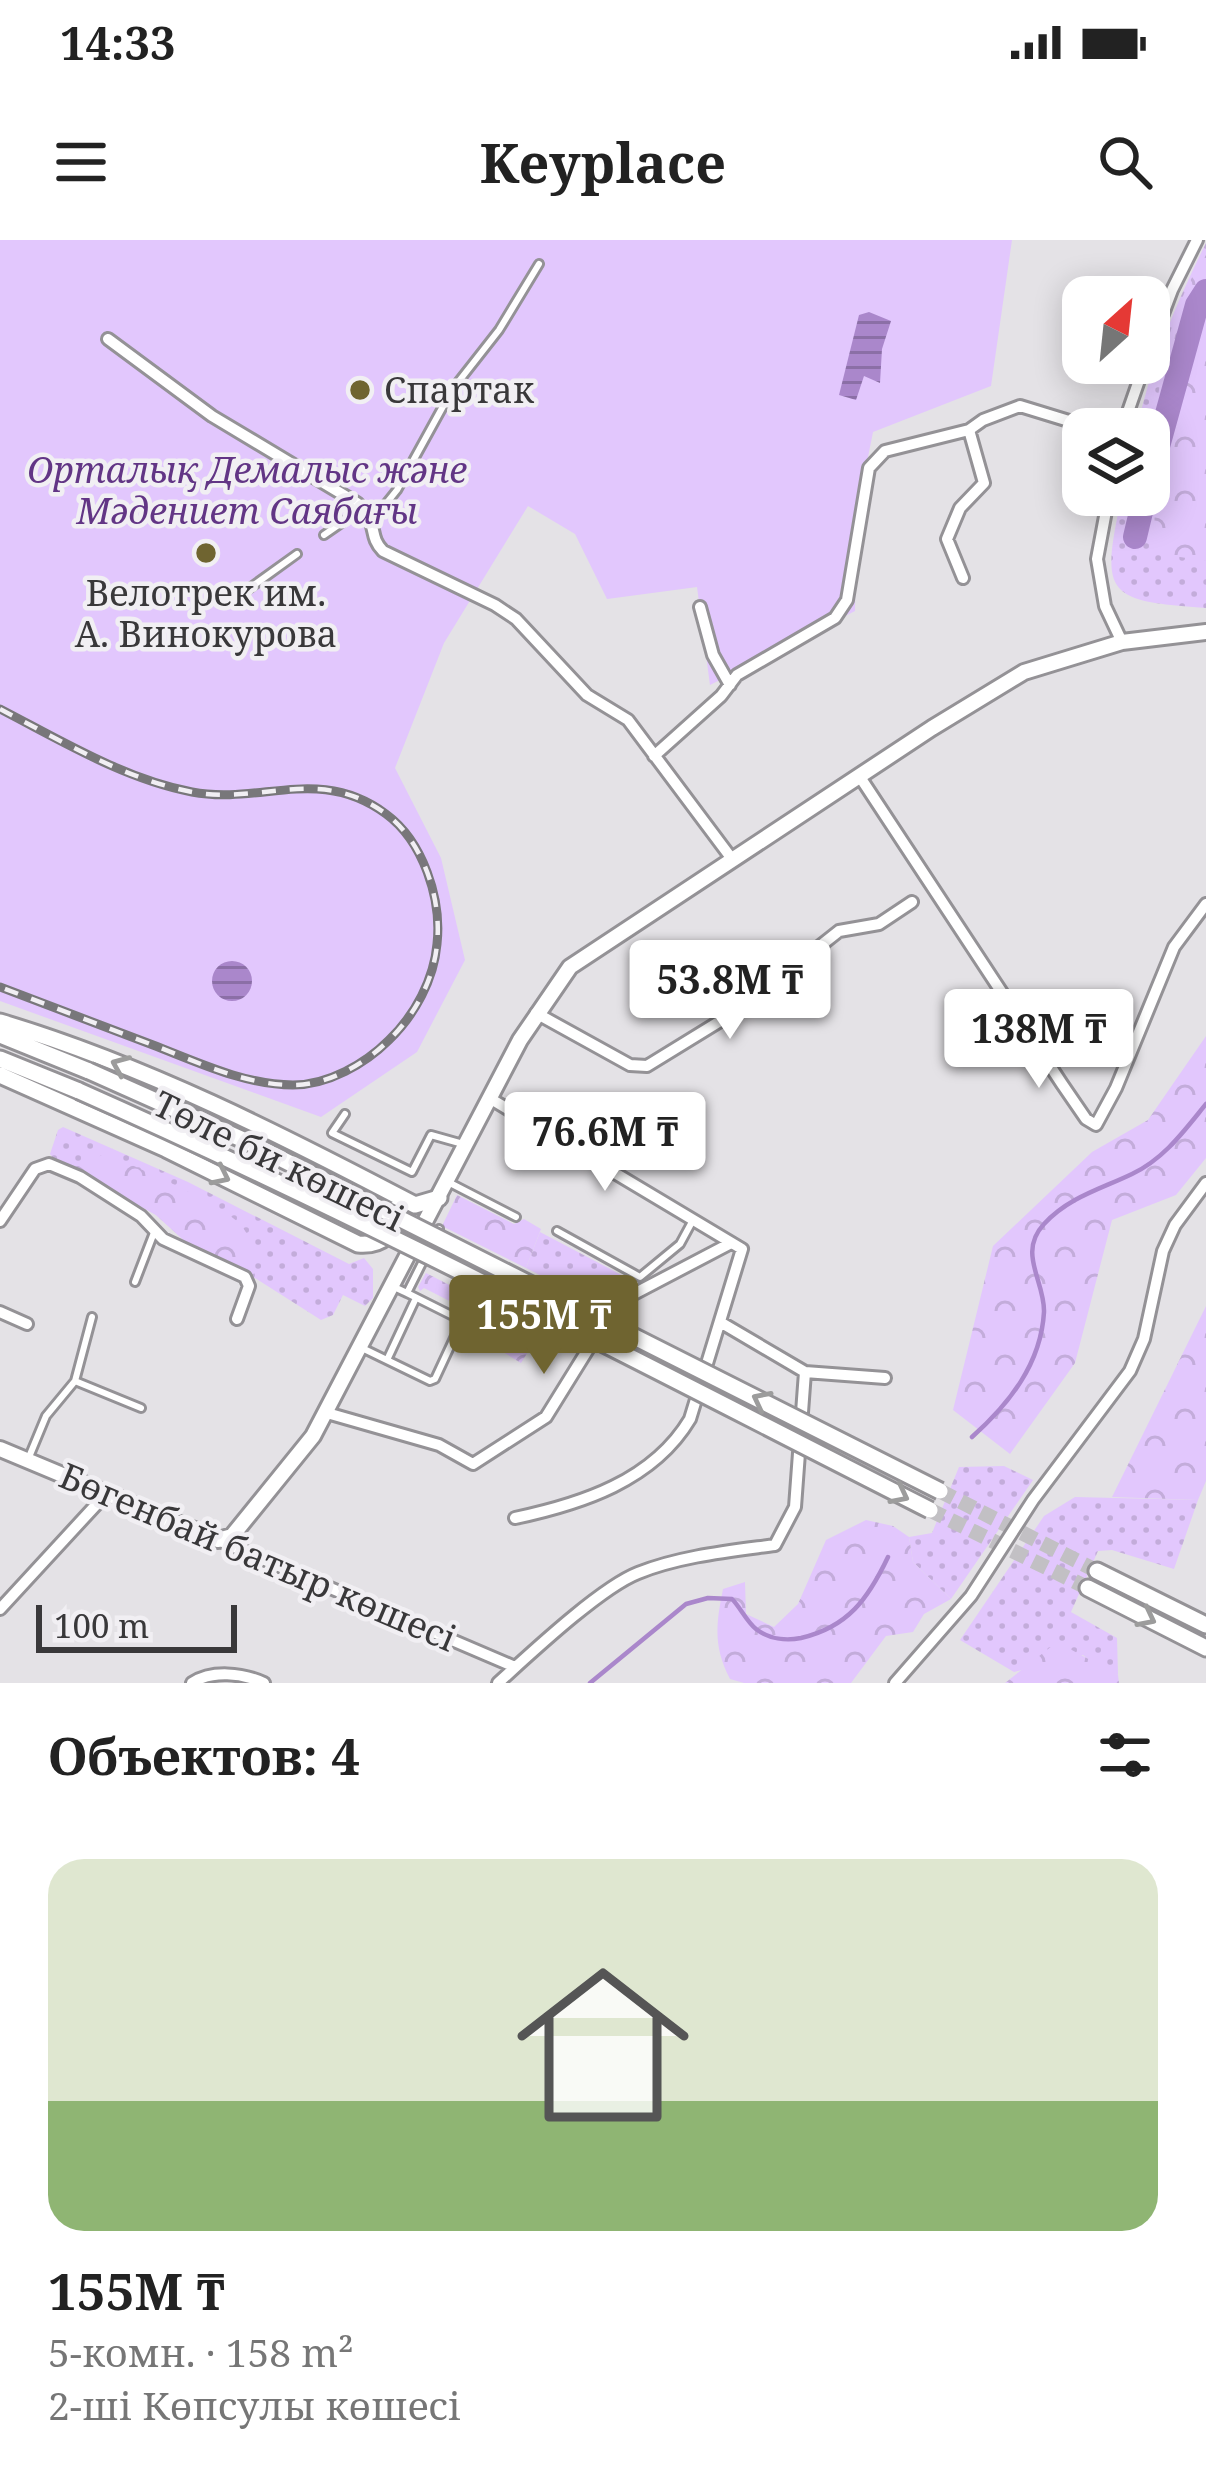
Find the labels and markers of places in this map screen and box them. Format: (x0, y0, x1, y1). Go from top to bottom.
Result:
place label: Спартак (384, 365, 535, 414)
marker: Спартак (347, 377, 373, 403)
marker: Велотрек им. А. Винокурова (193, 540, 219, 566)
place label: Велотрек им. А. Винокурова (75, 568, 337, 658)
pin: 53.8M ₸ (619, 940, 841, 1042)
pin: 138M ₸ (941, 989, 1137, 1091)
pin: 76.6M ₸ (494, 1092, 716, 1194)
pin: 155M ₸ (446, 1275, 642, 1377)

